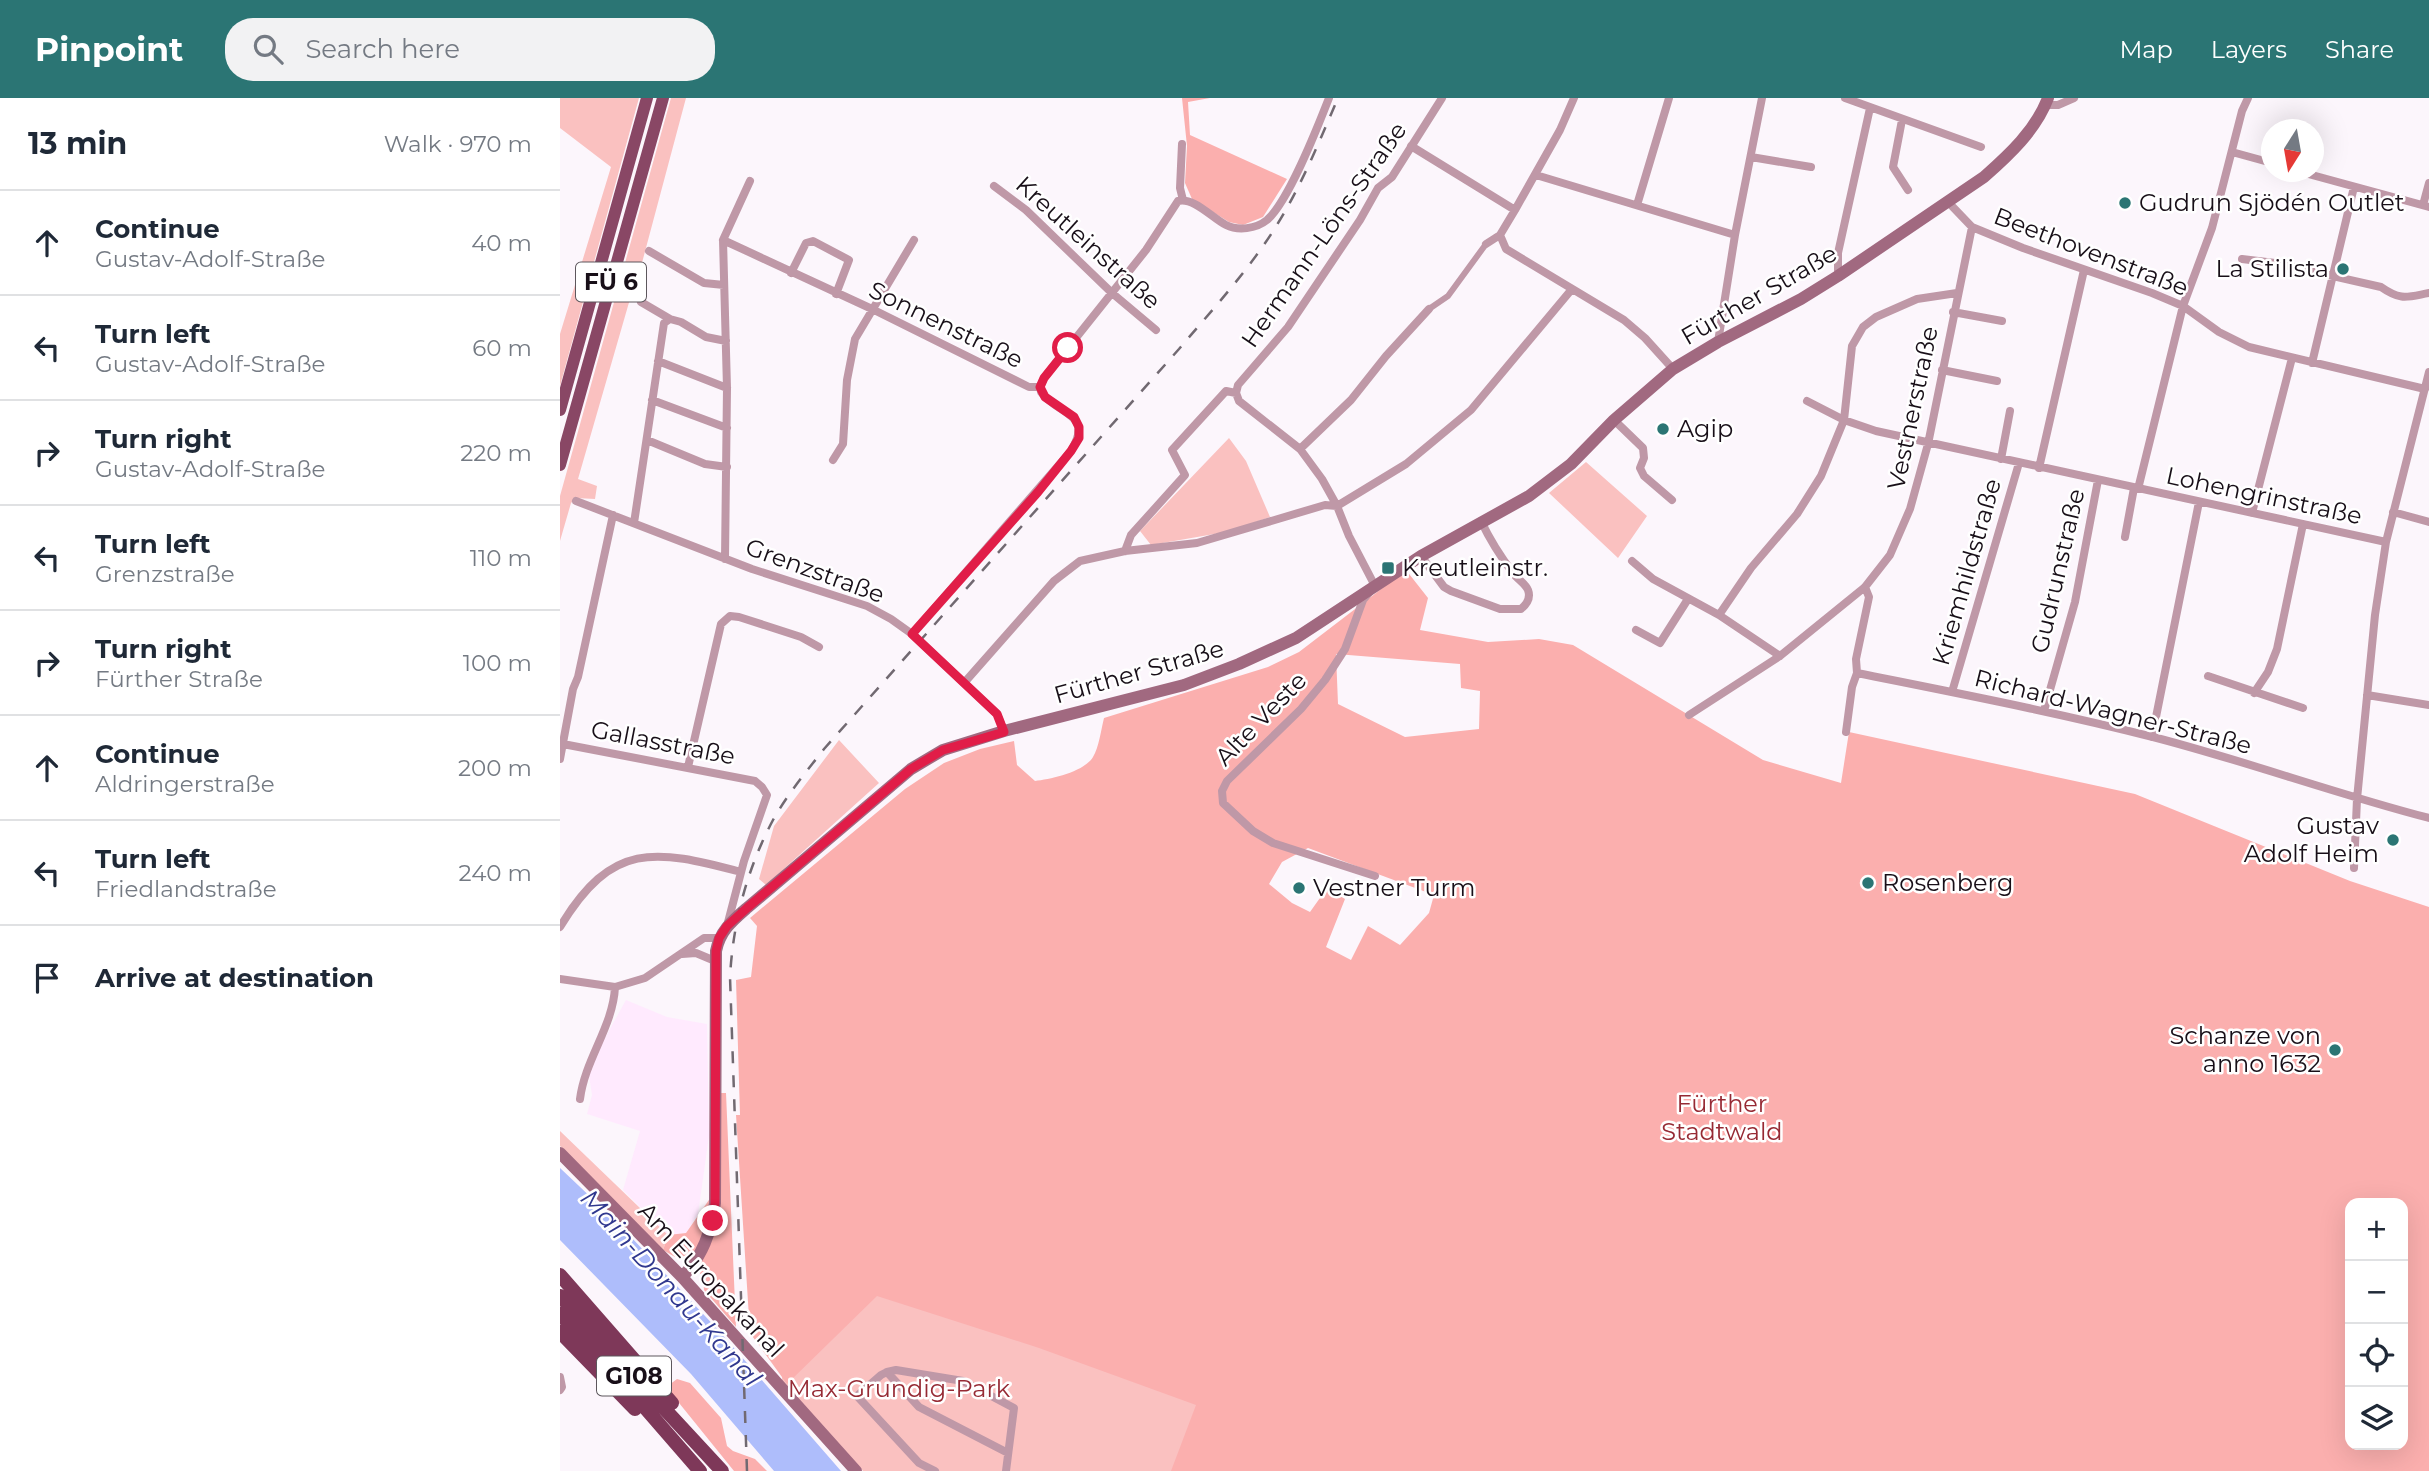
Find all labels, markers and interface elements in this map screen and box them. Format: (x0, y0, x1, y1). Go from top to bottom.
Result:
search box (225, 18, 715, 81)
text: Pinpoint (35, 29, 183, 69)
icon: search (249, 30, 287, 68)
text: Search here (305, 33, 460, 65)
text: Map (2119, 35, 2173, 64)
text: Layers (2211, 35, 2287, 64)
text: Share (2325, 35, 2394, 64)
street label: Hermann-Löns-Straße (1235, 117, 1412, 353)
north arrow (2261, 119, 2324, 182)
text: 13 min (28, 125, 127, 162)
text: Walk · 970 m (384, 130, 532, 158)
street label: Kreutleinstraße (1010, 170, 1167, 315)
place label: Gudrun Sjödén Outlet (2139, 188, 2405, 217)
marker: Gudrun Sjödén Outlet (2117, 195, 2133, 211)
street label: Beethovenstraße (1990, 201, 2192, 302)
text: Continue (95, 213, 220, 245)
icon: ahead (28, 224, 66, 262)
text: 40 m (471, 229, 532, 257)
street label: Fürther Straße (1676, 238, 1842, 351)
text: Gustav-Adolf-Straße (95, 245, 325, 273)
place label: La Stilista (2215, 254, 2329, 283)
marker: La Stilista (2335, 261, 2351, 277)
road number: FÜ 6 (576, 262, 646, 302)
street label: Sonnenstraße (864, 275, 1028, 374)
text: Turn left (95, 318, 211, 350)
street label: Vestnerstraße (1881, 323, 1944, 492)
icon: left (28, 329, 66, 367)
route start (1052, 332, 1083, 363)
text: 60 m (472, 334, 532, 362)
text: Gustav-Adolf-Straße (95, 350, 325, 378)
place label: Agip (1677, 414, 1733, 443)
marker: Agip (1655, 421, 1671, 437)
text: Turn right (95, 423, 231, 455)
icon: right (28, 434, 66, 472)
text: 220 m (460, 439, 532, 467)
text: Gustav-Adolf-Straße (95, 455, 325, 483)
street label: Lohengrinstraße (2164, 461, 2365, 530)
street label: Kriemhildstraße (1926, 475, 2007, 669)
street label: Gudrunstraße (2025, 486, 2091, 656)
text: Turn left (95, 528, 211, 560)
street label: Grenzstraße (742, 532, 889, 609)
icon: left (28, 539, 66, 577)
text: 110 m (470, 544, 532, 572)
place label: Kreutleinstr. (1402, 553, 1548, 582)
text: Grenzstraße (95, 560, 235, 588)
marker: Kreutleinstr. (1380, 560, 1396, 576)
text: Turn right (95, 633, 231, 665)
street label: Fürther Straße (1051, 633, 1227, 710)
icon: right (28, 644, 66, 682)
text: 100 m (463, 649, 532, 677)
street label: Richard-Wagner-Straße (1972, 663, 2255, 760)
text: Fürther Straße (95, 665, 263, 693)
street label: Alte Veste (1209, 666, 1312, 772)
street label: Gallasstraße (589, 714, 738, 771)
text: Continue (95, 738, 220, 770)
icon: ahead (28, 749, 66, 787)
text: 200 m (458, 754, 532, 782)
text: Aldringerstraße (95, 770, 275, 798)
place label: Gustav Adolf Heim (2244, 811, 2379, 868)
marker: Gustav Adolf Heim (2385, 832, 2401, 848)
text: Turn left (95, 843, 211, 875)
icon: left (28, 854, 66, 892)
text: 240 m (459, 859, 532, 887)
place label: Rosenberg (1882, 868, 2013, 897)
place label: Vestner Turm (1313, 873, 1476, 902)
text: Friedlandstraße (95, 875, 277, 903)
marker: Rosenberg (1860, 875, 1876, 891)
marker: Vestner Turm (1291, 880, 1307, 896)
icon: arrive (28, 959, 66, 997)
text: Arrive at destination (95, 962, 374, 994)
place label: Schanze von anno 1632 (2170, 1021, 2321, 1078)
marker: Schanze von anno 1632 (2327, 1042, 2343, 1058)
park label: Fürther Stadtwald (1661, 1089, 1783, 1146)
water label: Main-Donau-Kanal (574, 1183, 768, 1393)
street label: Am Europakanal (632, 1196, 790, 1363)
map controls (2345, 1198, 2408, 1450)
button: + (2345, 1198, 2408, 1261)
route end (697, 1205, 728, 1236)
button: − (2345, 1261, 2408, 1324)
button: locate (2345, 1324, 2408, 1387)
road number: G108 (597, 1357, 671, 1396)
park label: Max-Grundig-Park (788, 1374, 1011, 1403)
button: layers (2345, 1387, 2408, 1450)

